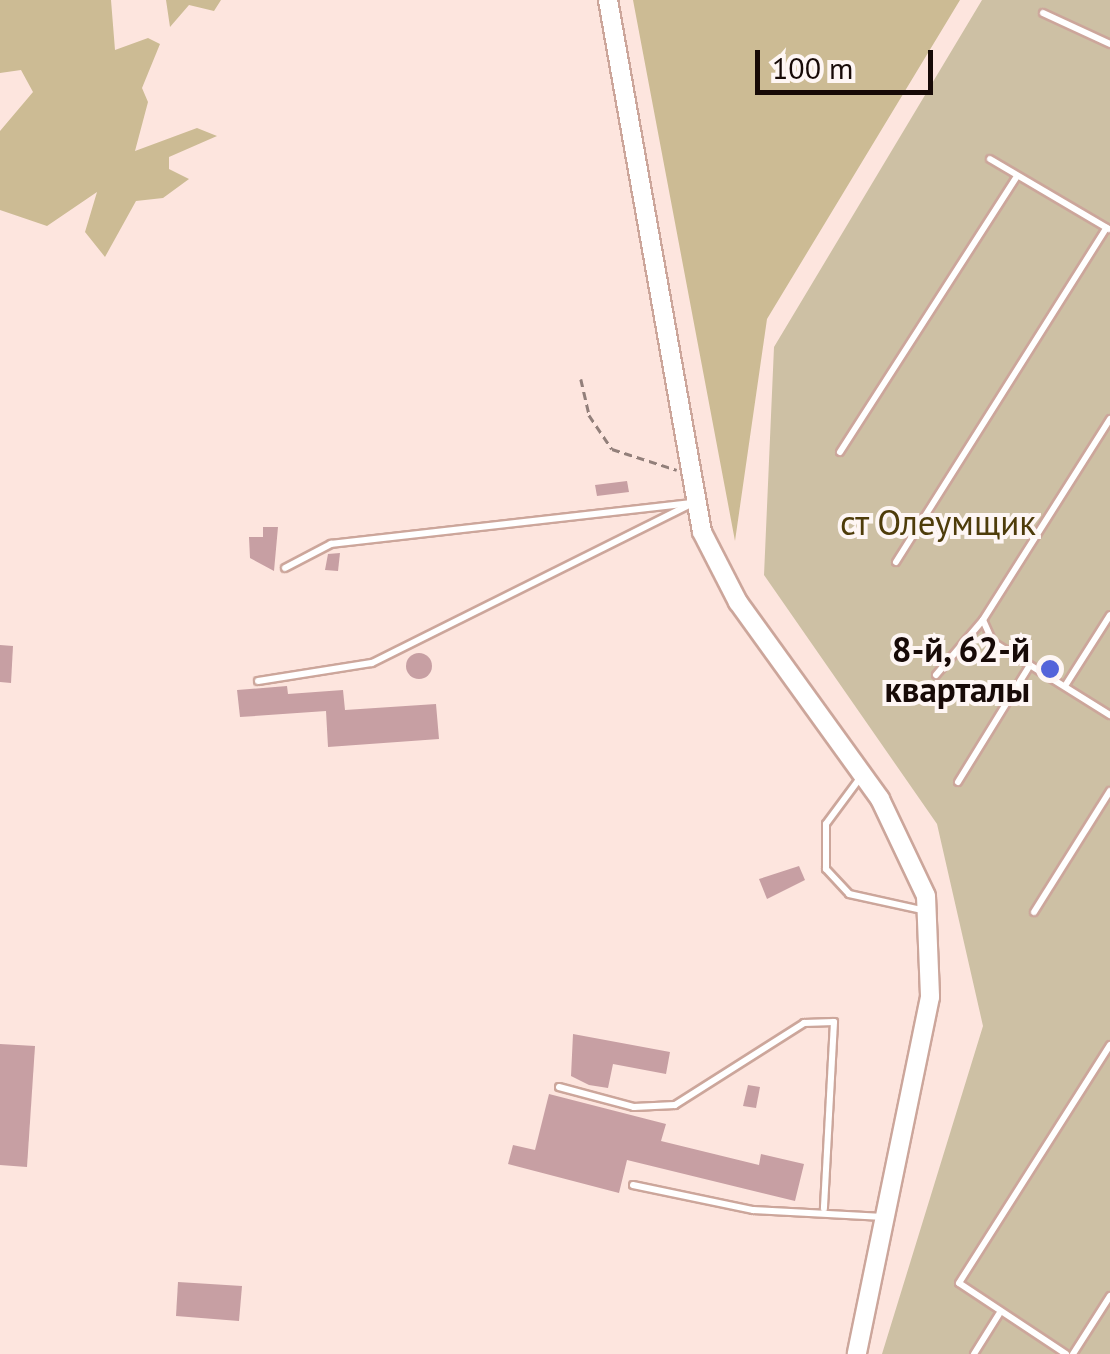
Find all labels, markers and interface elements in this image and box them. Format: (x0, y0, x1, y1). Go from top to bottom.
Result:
scale bar (760, 30, 938, 92)
text: 100 m (772, 48, 853, 87)
park label: ст Олеумщик (839, 501, 1037, 543)
place label: 8-й, 62-й кварталы (885, 628, 1030, 710)
marker: 8-й, 62-й кварталы (1039, 658, 1061, 680)

